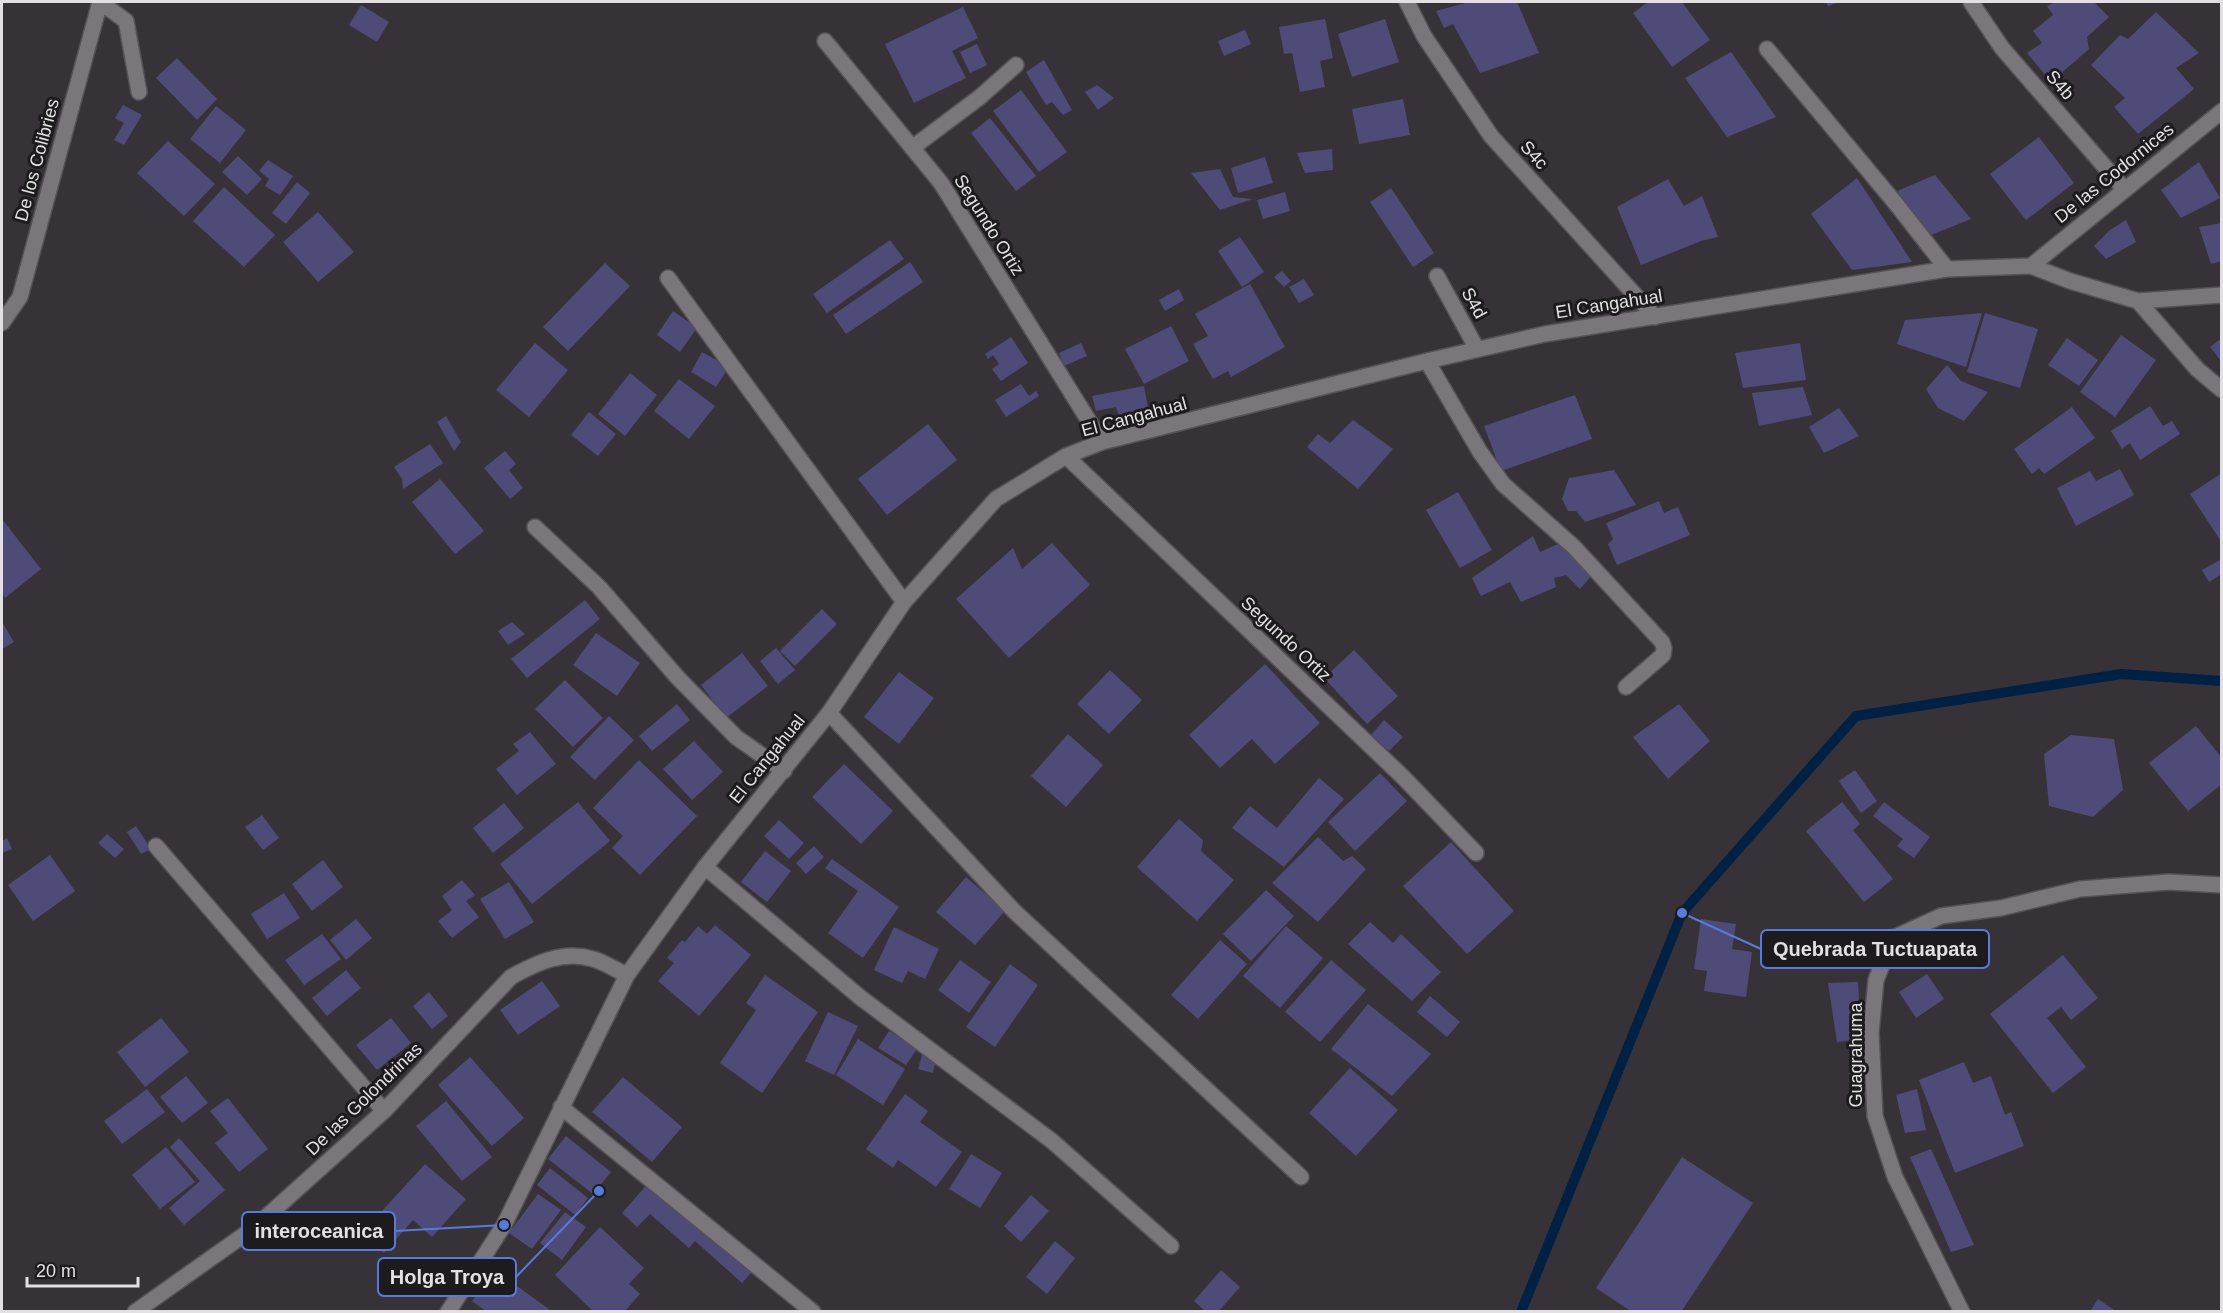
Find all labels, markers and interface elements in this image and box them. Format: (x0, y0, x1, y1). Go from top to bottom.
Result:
street label: S4b (2042, 66, 2078, 104)
street label: De los Colibries (11, 97, 63, 223)
street label: De las Codornices (2051, 119, 2177, 227)
street label: S4c (1516, 137, 1552, 173)
street label: Segundo Ortiz (950, 171, 1028, 279)
street label: S4d (1457, 284, 1491, 322)
street label: El Cangahual (1554, 286, 1664, 322)
street label: El Cangahual (1079, 393, 1189, 441)
street label: Segundo Ortiz (1237, 592, 1335, 686)
street label: El Cangahual (725, 711, 809, 807)
callout: Quebrada Tuctuapata (1761, 930, 1989, 968)
text: Quebrada Tuctuapata (1773, 938, 1978, 960)
street label: Guagrahuma (1846, 1001, 1866, 1108)
street label: De las Golondrinas (302, 1039, 426, 1159)
callout: interoceanica (242, 1212, 395, 1250)
text: interoceanica (255, 1220, 384, 1242)
scale bar (27, 1250, 138, 1288)
callout: Holga Troya (378, 1258, 516, 1296)
text: 20 m (36, 1261, 76, 1281)
text: Holga Troya (390, 1266, 505, 1288)

